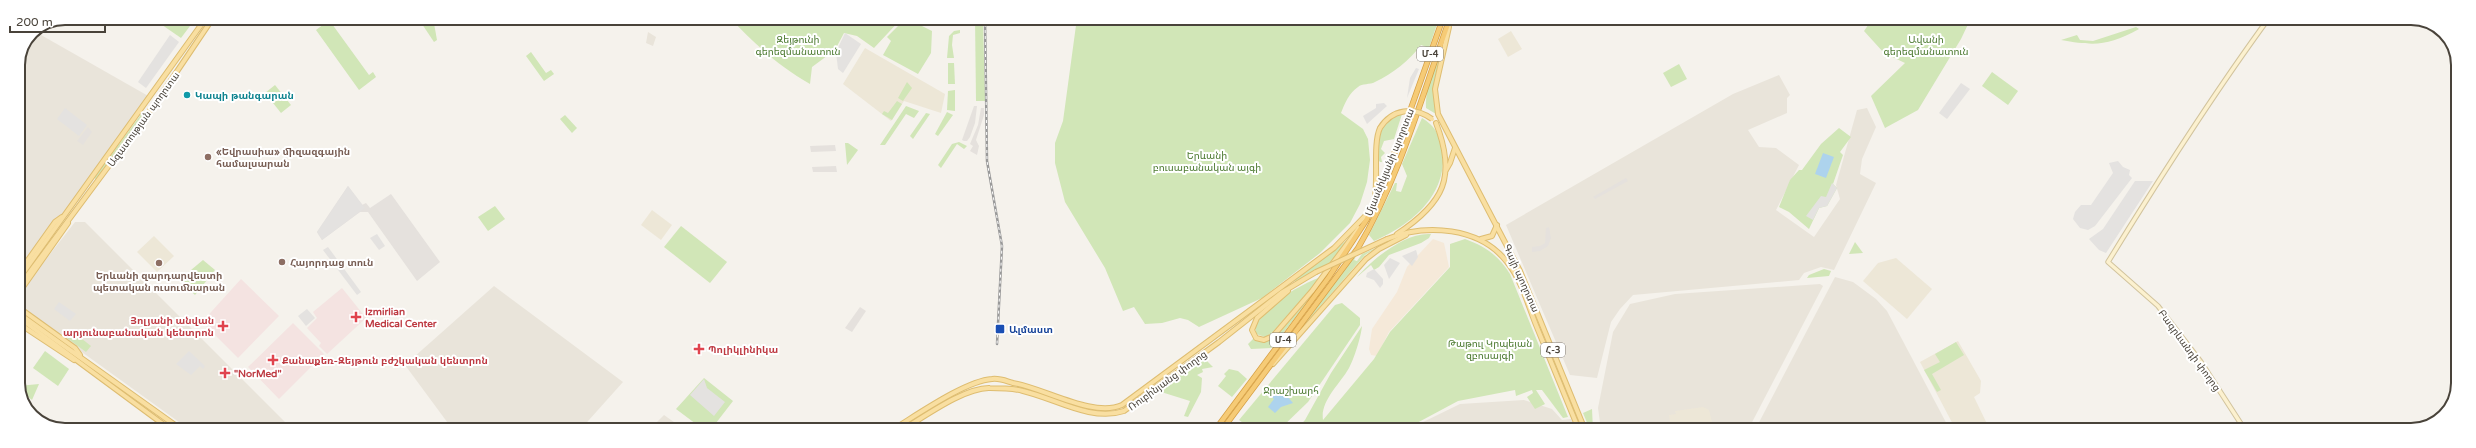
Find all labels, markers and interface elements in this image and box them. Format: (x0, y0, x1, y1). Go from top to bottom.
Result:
scale bar (10, 8, 105, 34)
text: 200 m (16, 15, 53, 29)
park label: Զեյթունի գերեզմանատուն (755, 34, 841, 58)
park label: Ավանի գերեզմանատուն (1883, 34, 1969, 58)
road number: Մ-4 (1417, 47, 1443, 61)
street label: Ազատության պողոտա (105, 70, 182, 169)
marker: Կապի թանգարան (182, 90, 192, 100)
place label: Կապի թանգարան (195, 90, 294, 102)
street label: Մյասնիկյանի պողոտա (1363, 107, 1417, 218)
place label: «Եվրասիա» միզազգային համալսարան (216, 146, 350, 170)
park label: Երևանի բուսաբանական այգի (1153, 150, 1261, 174)
marker: «Եվրասիա» միզազգային համալսարան (203, 152, 213, 162)
street label: Գայի պողոտա (1501, 242, 1541, 314)
marker: Հայորդաց տուն (277, 257, 287, 267)
place label: Հայորդաց տուն (290, 257, 373, 269)
marker: Երևանի զարդարվեստի պետական ուսումնարան (154, 258, 164, 268)
place label: Երևանի զարդարվեստի պետական ուսումնարան (93, 270, 225, 294)
place label: Izmirlian Medical Center (365, 306, 437, 330)
street label: Բագրևանդի փողոց (2156, 307, 2223, 394)
marker: Izmirlian Medical Center (350, 311, 362, 323)
place label: Յոլյանի անվան արյունաբանական կենտրոն (63, 315, 214, 339)
marker: Յոլյանի անվան արյունաբանական կենտրոն (217, 320, 229, 332)
marker: Ալմաստ (994, 323, 1006, 335)
place label: Ալմաստ (1009, 324, 1053, 336)
road number: Մ-4 (1270, 333, 1296, 347)
park label: Թաթուլ Կրպեյան զբոսայգի (1448, 338, 1532, 362)
marker: Պոլիկլինիկա (693, 343, 705, 355)
road number: Հ-3 (1541, 343, 1565, 357)
place label: Պոլիկլինիկա (708, 344, 778, 356)
street label: Ռուբինյանց փողոց (1126, 348, 1209, 413)
marker: Քանաքեռ-Զեյթուն բժշկական կենտրոն (267, 354, 279, 366)
place label: Քանաքեռ-Զեյթուն բժշկական կենտրոն (282, 355, 488, 367)
marker: "NorMed" (219, 367, 231, 379)
place label: "NorMed" (234, 368, 282, 380)
park label: Ջրաշխարհ (1263, 385, 1319, 397)

